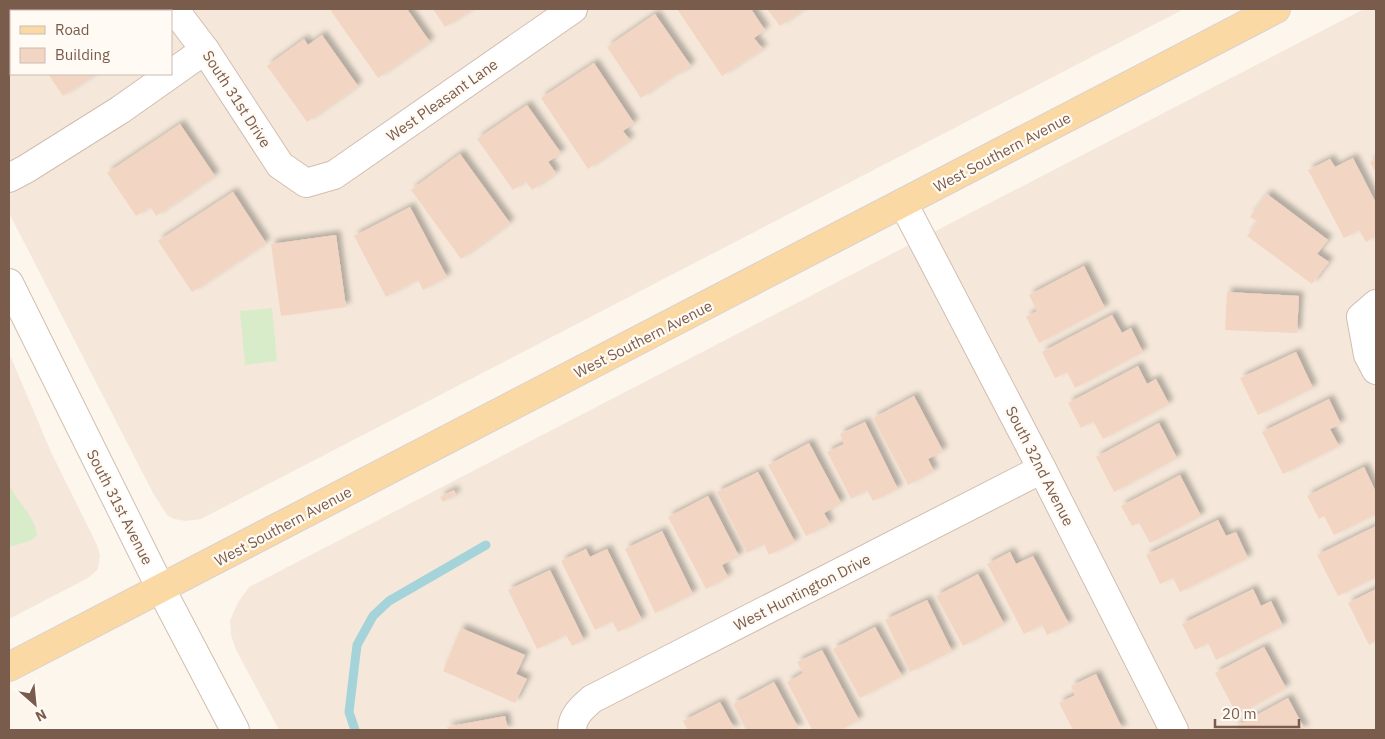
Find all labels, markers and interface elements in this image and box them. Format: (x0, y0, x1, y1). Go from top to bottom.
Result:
legend (10, 10, 172, 75)
text: Road (55, 20, 90, 39)
text: Building (55, 45, 110, 64)
street label: South 31st Drive (199, 47, 275, 151)
street label: West Pleasant Lane (383, 54, 501, 146)
street label: West Southern Avenue (930, 108, 1074, 196)
street label: West Southern Avenue (571, 296, 715, 382)
street label: South 32nd Avenue (1002, 403, 1078, 529)
street label: South 31st Avenue (83, 446, 157, 568)
street label: West Southern Avenue (211, 482, 355, 570)
street label: West Huntington Drive (730, 549, 874, 635)
north arrow (10, 679, 60, 729)
scale bar (1215, 696, 1299, 728)
text: 20 m (1222, 704, 1257, 723)
text: N (32, 705, 50, 726)

